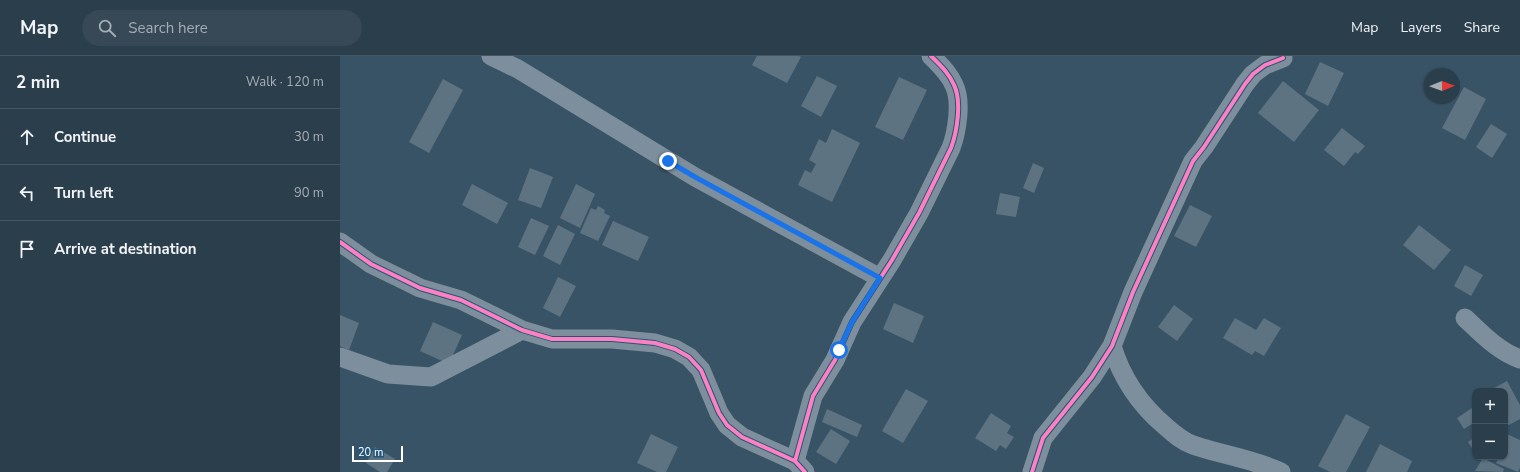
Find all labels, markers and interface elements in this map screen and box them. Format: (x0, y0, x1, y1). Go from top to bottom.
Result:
search box (82, 10, 362, 46)
text: Map (20, 15, 58, 41)
icon: search (96, 17, 118, 39)
text: Search here (128, 18, 208, 38)
text: Map (1351, 18, 1378, 37)
text: Layers (1400, 18, 1442, 37)
text: Share (1464, 18, 1500, 37)
north arrow (1424, 68, 1460, 104)
text: 2 min (16, 71, 60, 94)
text: Walk · 120 m (246, 73, 324, 91)
icon: ahead (16, 126, 38, 148)
text: Continue (54, 127, 116, 147)
text: 30 m (294, 128, 324, 146)
route end (659, 152, 677, 170)
icon: left (16, 182, 38, 204)
text: Turn left (54, 183, 113, 203)
text: 90 m (294, 184, 324, 202)
icon: arrive (16, 238, 38, 260)
text: Arrive at destination (54, 239, 197, 259)
route start (830, 341, 848, 359)
map controls (1472, 388, 1508, 460)
button: + (1472, 388, 1508, 424)
button: − (1472, 424, 1508, 460)
scale bar (352, 444, 403, 463)
text: 20 m (358, 445, 383, 460)

